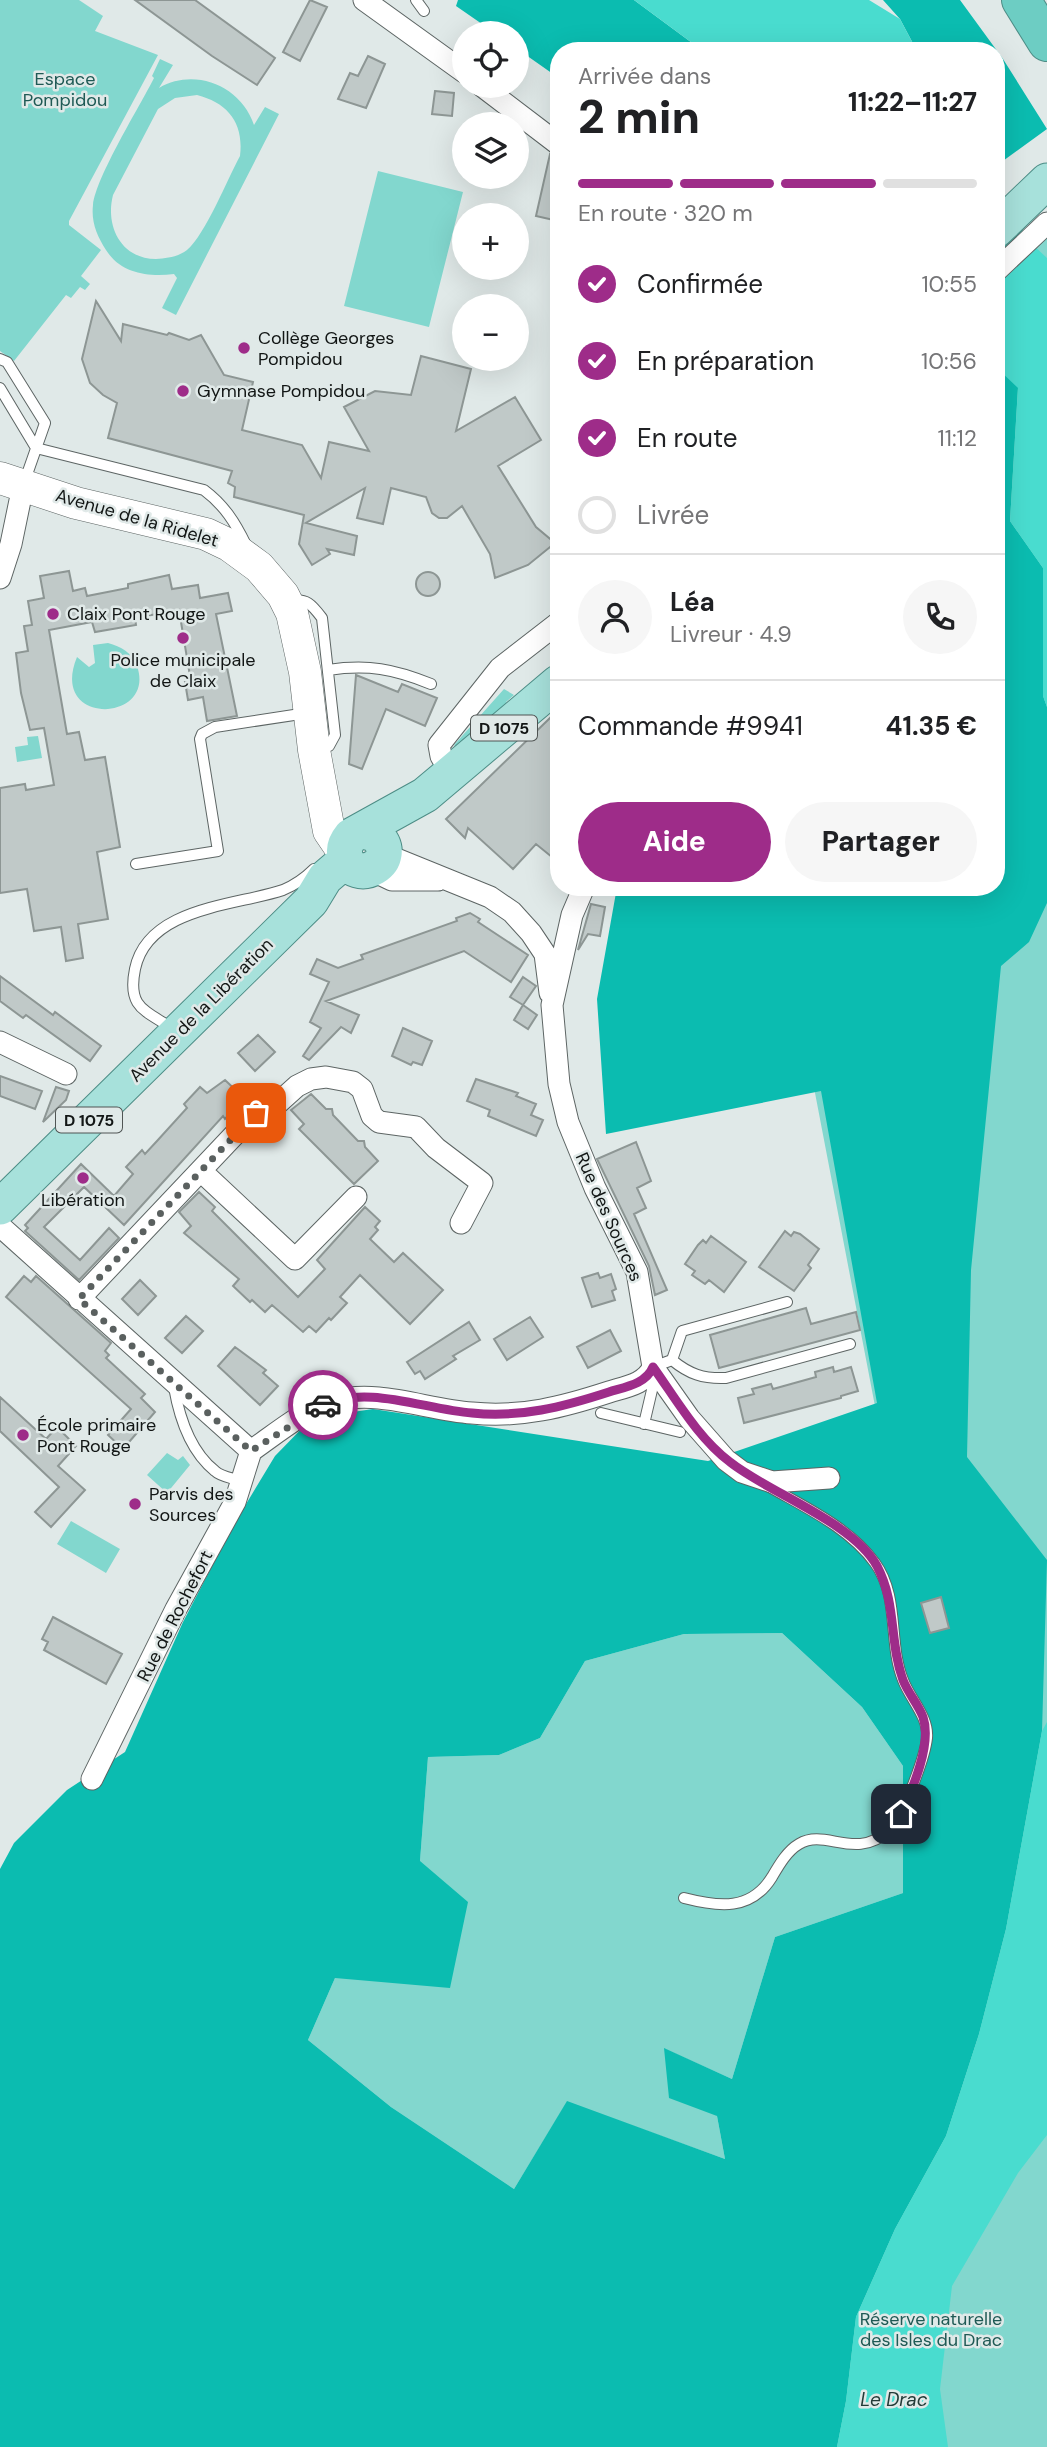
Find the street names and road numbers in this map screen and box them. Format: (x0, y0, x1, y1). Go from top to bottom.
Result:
street label: Avenue de la Ridelet (53, 483, 221, 553)
road number: D 1075 (471, 716, 537, 740)
street label: Avenue de la Libération (124, 933, 278, 1087)
road number: D 1075 (56, 1108, 122, 1132)
street label: Rue des Sources (570, 1149, 648, 1285)
street label: Rue de Rochefort (132, 1546, 218, 1686)

